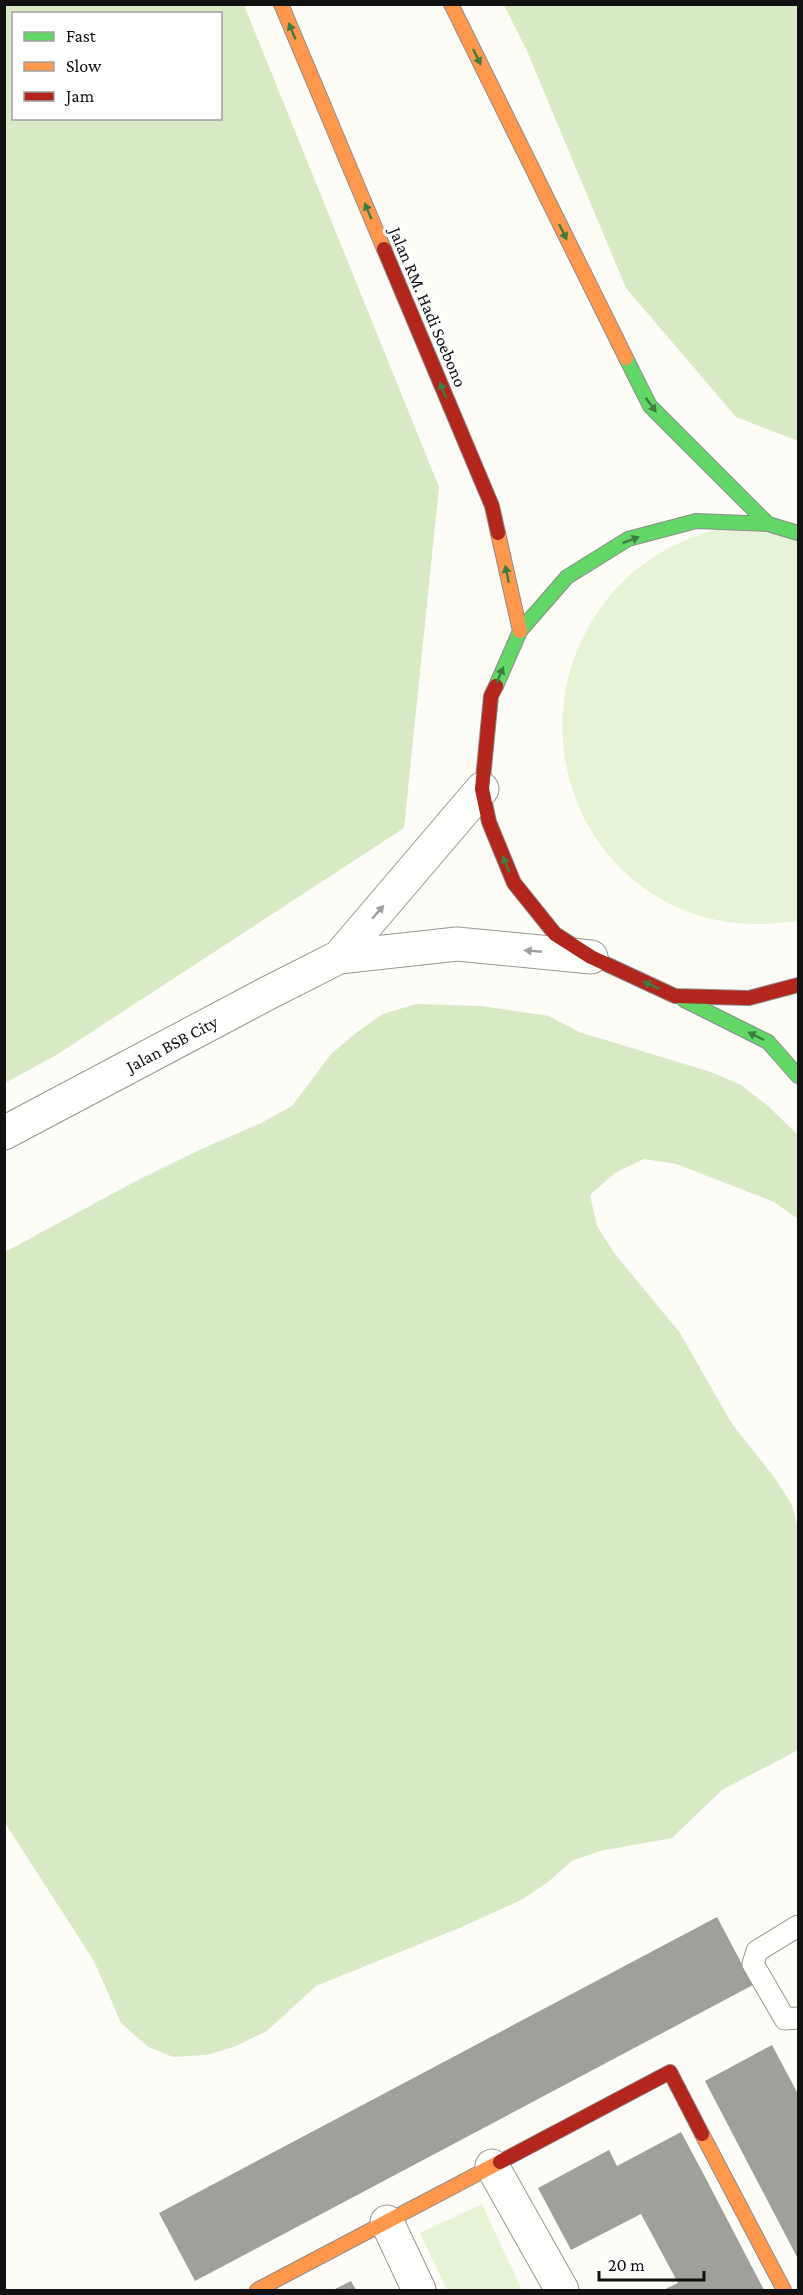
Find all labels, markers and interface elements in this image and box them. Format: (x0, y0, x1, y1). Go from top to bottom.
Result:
legend (12, 12, 222, 120)
one-way arrow (287, 22, 296, 40)
text: Fast (66, 26, 97, 46)
one-way arrow (471, 48, 481, 66)
text: Slow (66, 56, 102, 76)
text: Jam (64, 86, 95, 106)
one-way arrow (363, 201, 373, 219)
street label: Jalan RM. Hadi Soebono (384, 222, 471, 390)
one-way arrow (559, 223, 568, 240)
one-way arrow (439, 382, 448, 399)
one-way arrow (645, 397, 657, 413)
one-way arrow (623, 534, 641, 544)
one-way arrow (502, 564, 511, 583)
one-way arrow (495, 667, 504, 684)
one-way arrow (501, 854, 511, 872)
one-way arrow (371, 904, 384, 920)
one-way arrow (523, 946, 542, 956)
one-way arrow (642, 979, 660, 989)
street label: Jalan BSB City (121, 1011, 222, 1077)
one-way arrow (748, 1031, 765, 1041)
scale bar (599, 2244, 704, 2282)
text: 20 m (608, 2255, 645, 2275)

